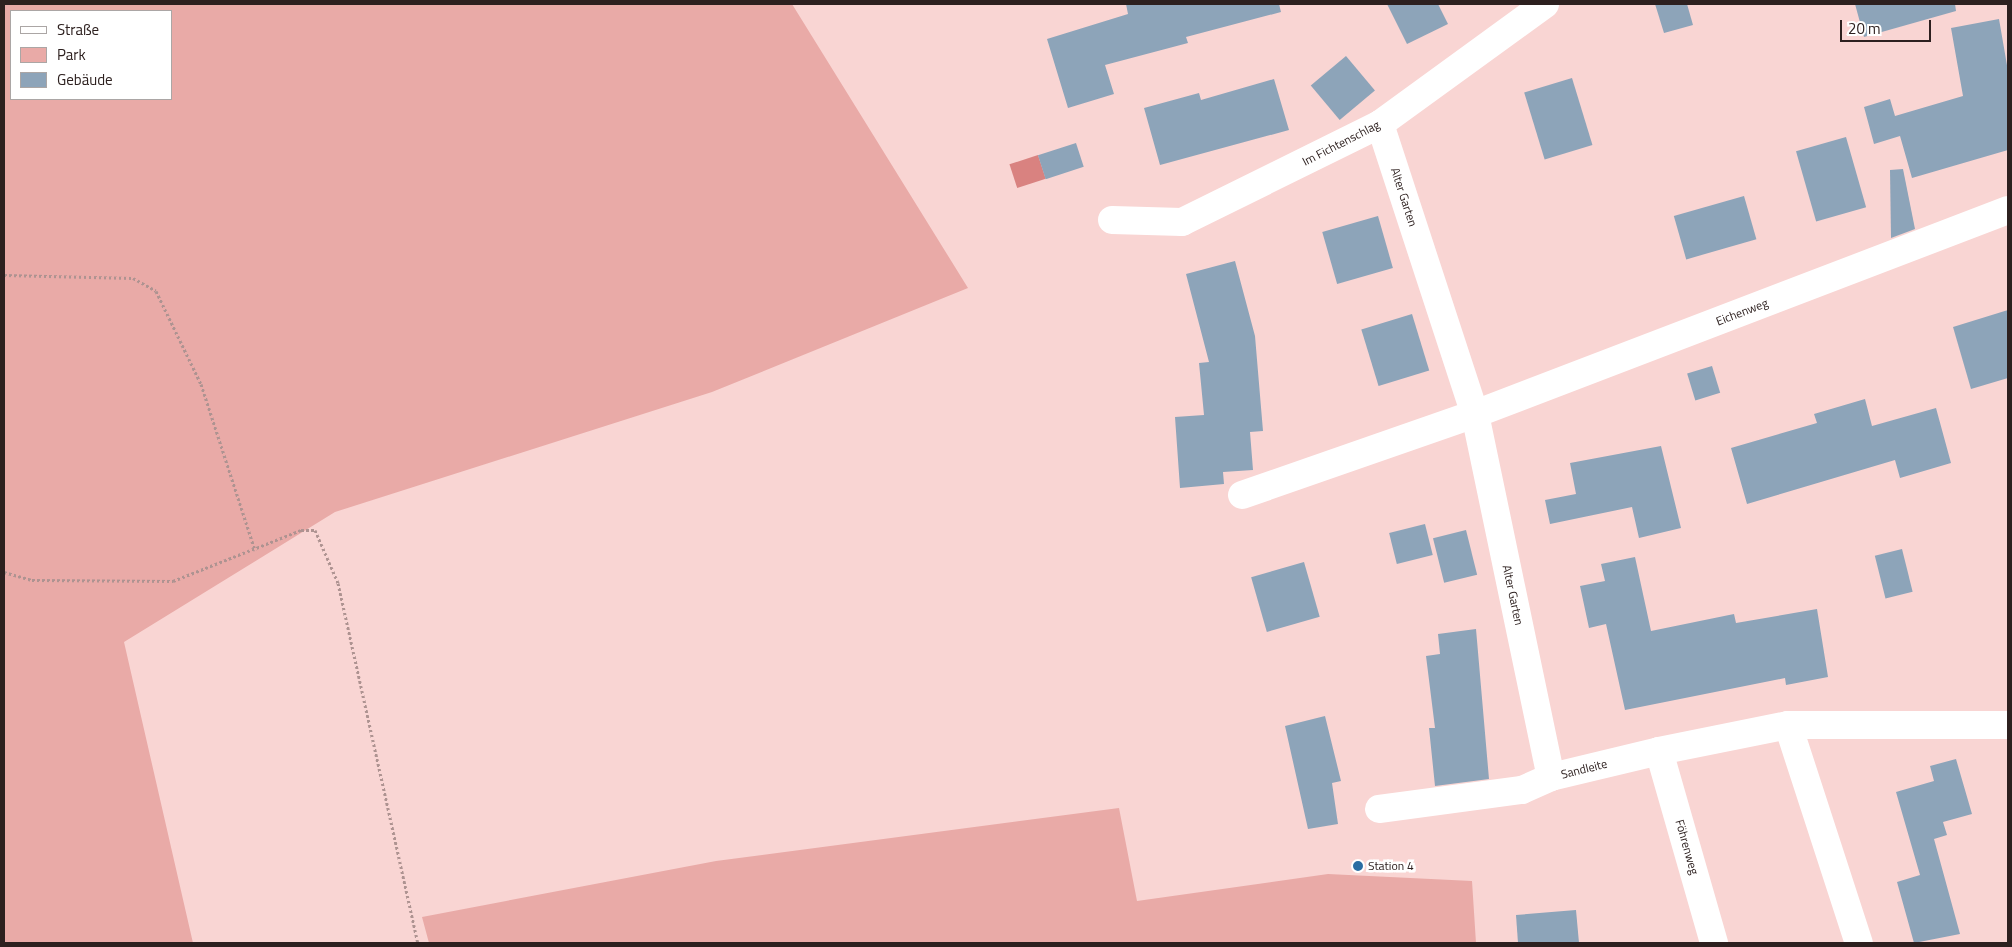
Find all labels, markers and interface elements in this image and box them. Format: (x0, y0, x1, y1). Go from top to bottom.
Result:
legend (10, 10, 172, 100)
scale bar (1842, 10, 1933, 42)
text: 20 m (1848, 17, 1881, 40)
text: Straße (57, 18, 99, 41)
text: Park (57, 43, 86, 66)
text: Gebäude (57, 68, 113, 91)
street label: Im Fichtenschlag (1300, 117, 1382, 169)
street label: Alter Garten (1388, 166, 1420, 228)
street label: Eichenweg (1714, 295, 1770, 329)
street label: Alter Garten (1500, 564, 1526, 626)
street label: Sandleite (1559, 756, 1609, 782)
street label: Föhrenweg (1672, 818, 1702, 876)
place label: Station 4 (1368, 859, 1414, 873)
marker: Station 4 (1352, 860, 1364, 872)

